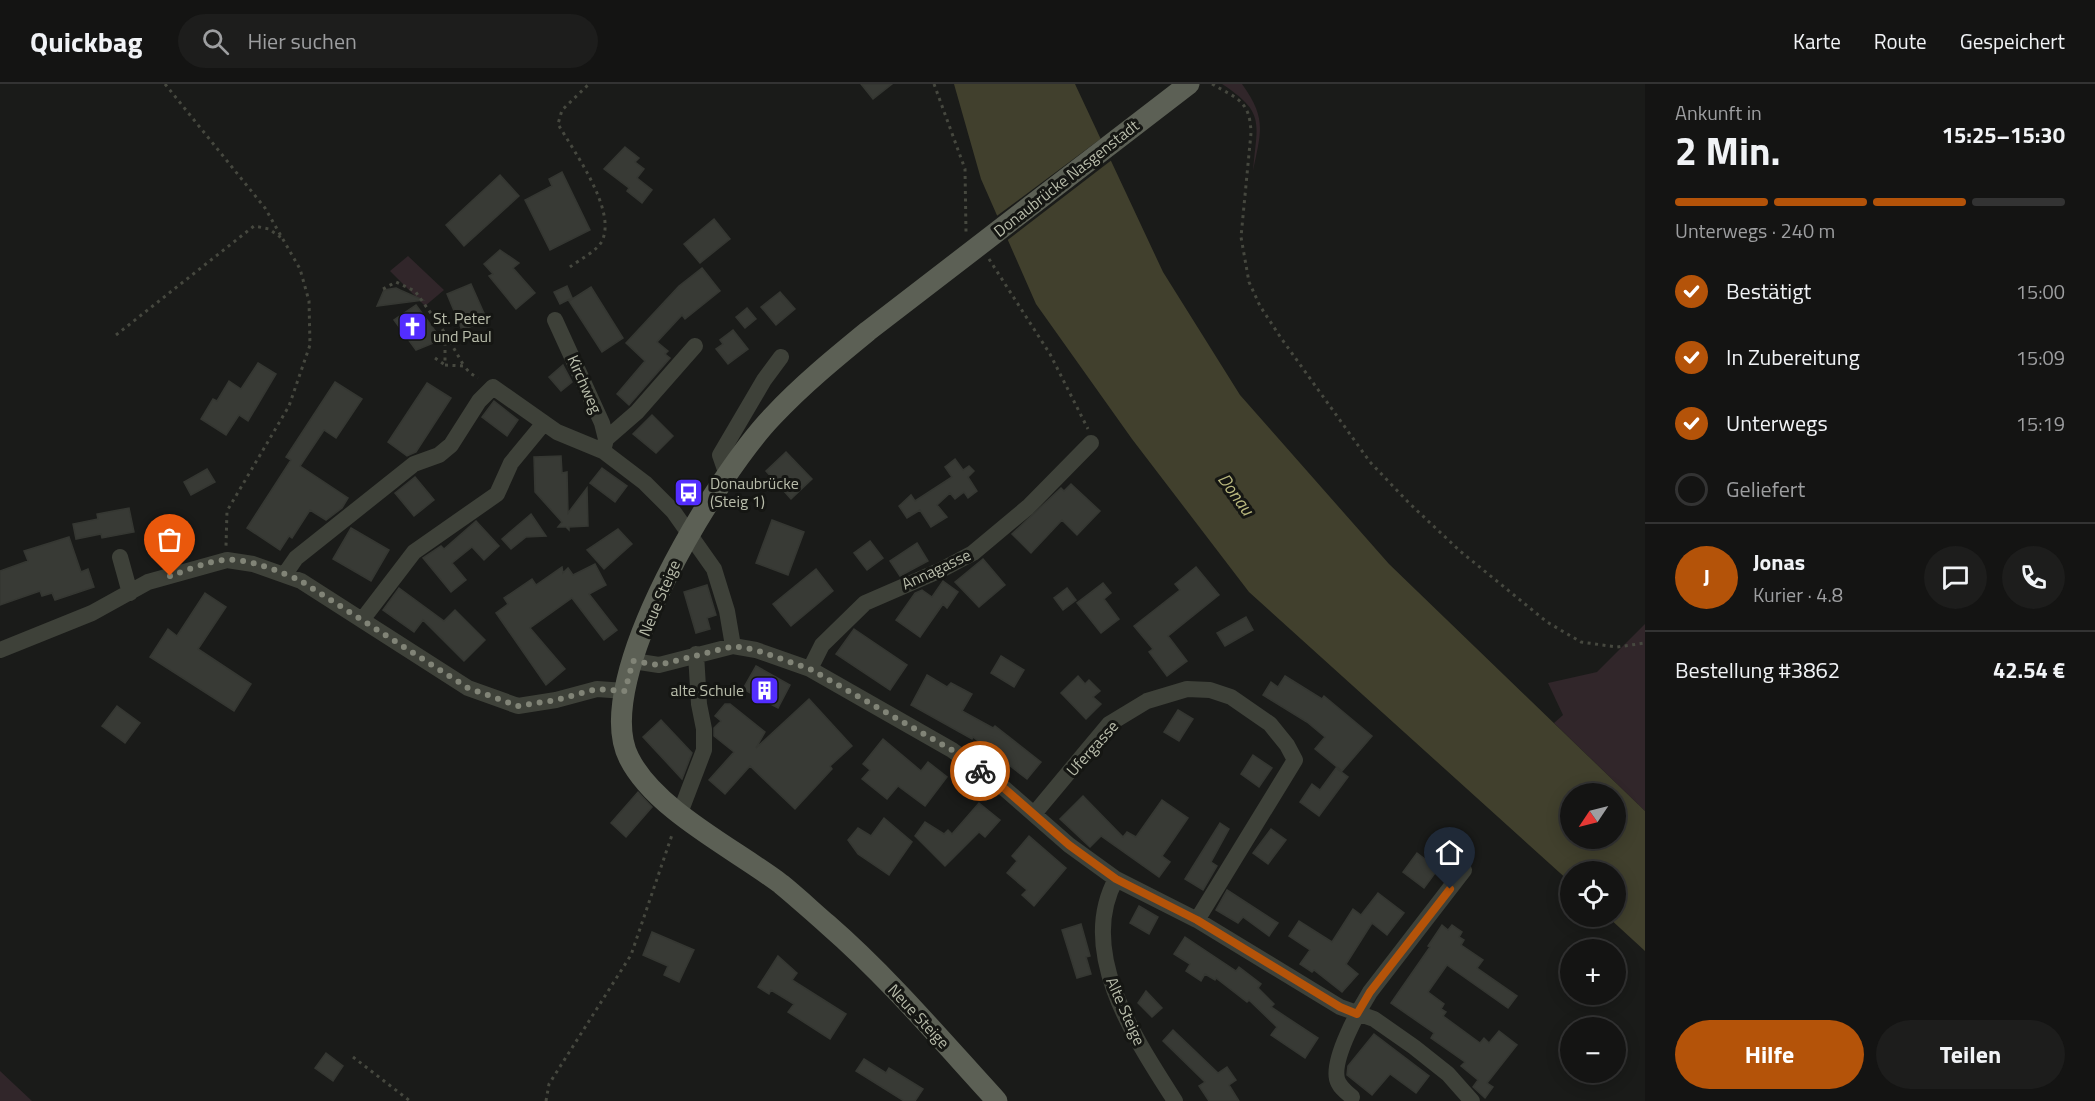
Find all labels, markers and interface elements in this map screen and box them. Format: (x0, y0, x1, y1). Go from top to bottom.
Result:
search box (178, 14, 598, 68)
text: Quickbag (30, 20, 142, 63)
text: Hier suchen (247, 24, 357, 58)
icon: search (199, 25, 232, 58)
text: Karte (1793, 25, 1841, 57)
text: Route (1874, 25, 1927, 57)
text: Gespeichert (1960, 25, 2065, 57)
text: Ankunft in (1675, 97, 1762, 128)
street label: Donaubrücke Nasgenstadt (988, 113, 1144, 242)
text: 15:25–15:30 (1942, 118, 2065, 152)
text: 2 Min. (1675, 121, 1781, 180)
text: Unterwegs · 240 m (1675, 215, 1835, 246)
text: Bestätigt (1726, 274, 1811, 308)
icon: check (1675, 275, 1708, 308)
text: 15:00 (2016, 276, 2065, 307)
place label: St. Peter und Paul (433, 306, 492, 348)
church icon: St. Peter und Paul (396, 311, 428, 343)
text: In Zubereitung (1726, 340, 1860, 374)
icon: check (1675, 341, 1708, 374)
text: 15:09 (2016, 342, 2065, 373)
street label: Kirchweg (561, 351, 609, 417)
text: Unterwegs (1726, 406, 1828, 440)
icon: check (1675, 407, 1708, 440)
text: 15:19 (2016, 408, 2065, 439)
water label: Donau (1211, 467, 1261, 522)
place label: Donaubrücke (Steig 1) (710, 471, 799, 513)
text: Geliefert (1726, 472, 1805, 506)
bus stop icon: Donaubrücke (Steig 1) (673, 476, 705, 508)
pin (144, 514, 195, 576)
icon: bag (153, 523, 186, 556)
street label: Annagasse (897, 543, 975, 595)
text: Jonas (1753, 545, 1805, 579)
button: chat (1924, 546, 1987, 609)
button: phone (2002, 546, 2065, 609)
street label: Neue Steige (632, 556, 686, 640)
text: J (1703, 560, 1710, 594)
text: Kurier · 4.8 (1753, 579, 1843, 610)
text: Bestellung #3862 (1675, 653, 1840, 687)
text: 42.54 € (1993, 653, 2065, 687)
building icon: alte Schule (749, 674, 781, 706)
place label: alte Schule (671, 678, 744, 702)
street label: Ufergasse (1060, 715, 1124, 781)
courier (950, 741, 1010, 801)
icon: bike (964, 755, 997, 788)
north arrow (1560, 783, 1626, 849)
map controls (1560, 783, 1626, 1083)
pin (1424, 827, 1475, 889)
icon: home (1433, 836, 1466, 869)
button: locate (1560, 861, 1626, 927)
button: + (1560, 939, 1626, 1005)
street label: Alte Steige (1100, 973, 1152, 1049)
street label: Neue Steige (883, 978, 955, 1054)
button: − (1560, 1017, 1626, 1083)
button: Hilfe (1675, 1020, 1864, 1089)
button: Teilen (1876, 1020, 2065, 1089)

